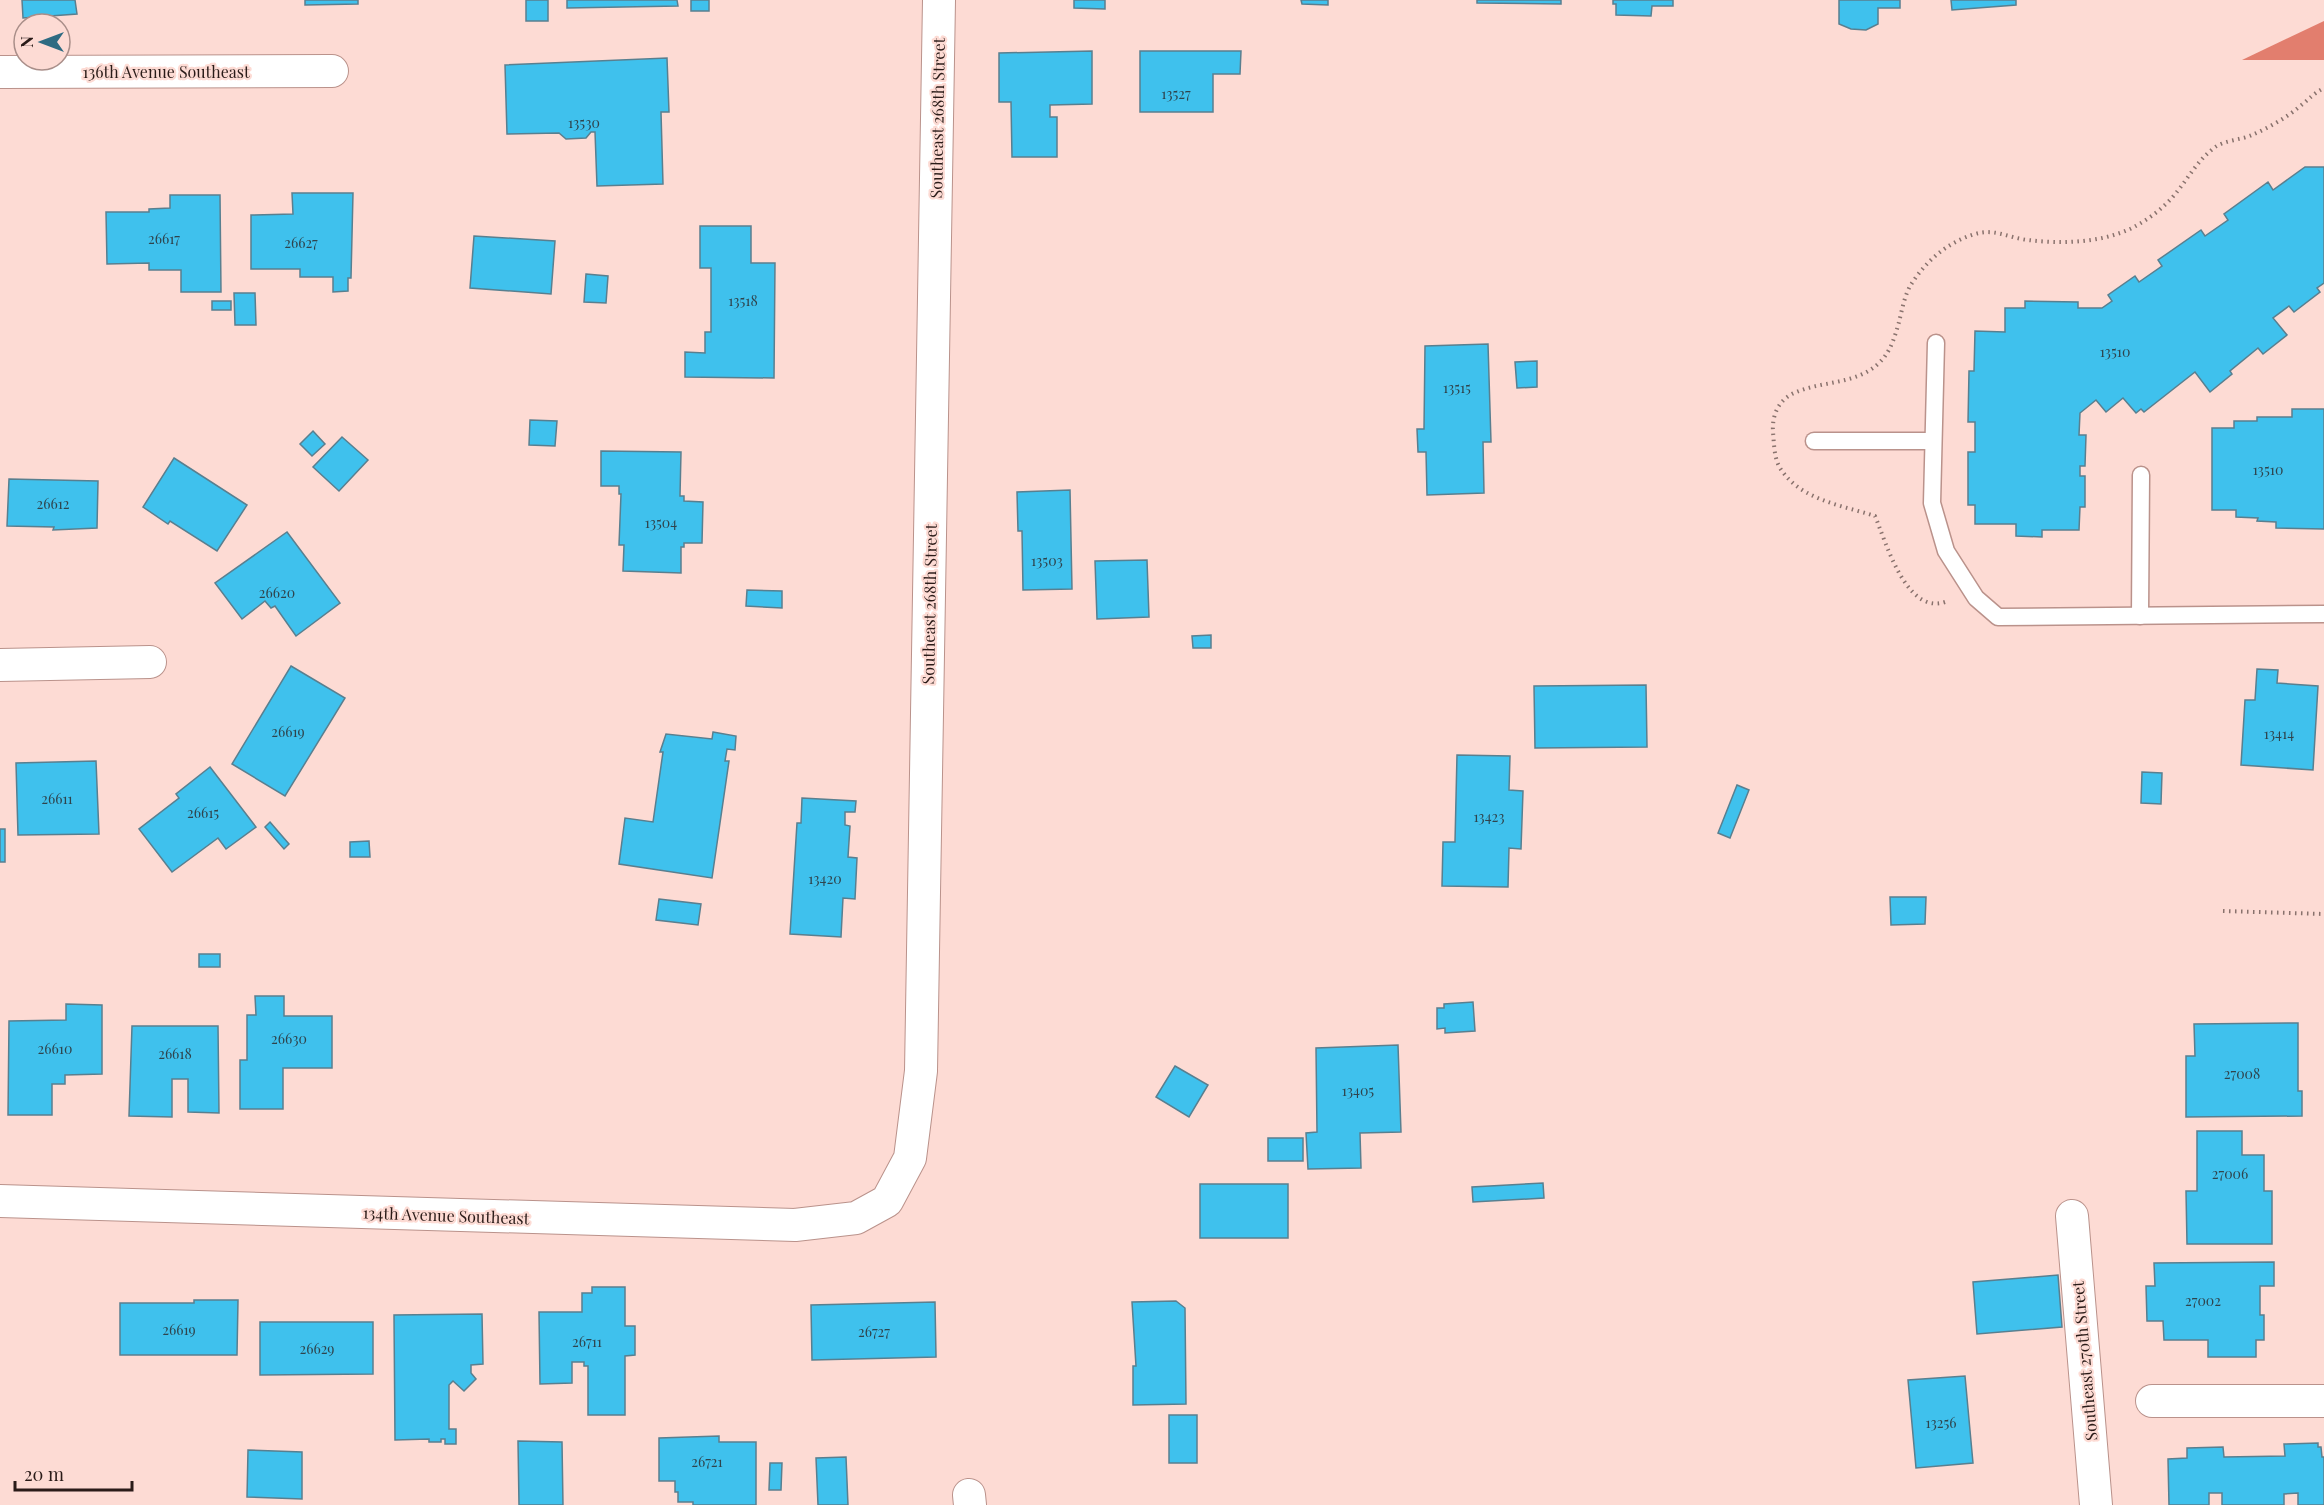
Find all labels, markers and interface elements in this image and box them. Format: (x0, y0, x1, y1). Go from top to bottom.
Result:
north arrow (12, 12, 72, 72)
text: N (16, 36, 37, 48)
street label: Southeast 268th Street (925, 37, 949, 198)
street label: 136th Avenue Southeast (82, 61, 250, 82)
house number: 13527 (1161, 84, 1191, 103)
house number: 13530 (568, 113, 600, 132)
house number: 26617 (148, 229, 180, 248)
house number: 26627 (284, 233, 318, 252)
house number: 13518 (728, 291, 758, 310)
house number: 13510 (2100, 342, 2130, 361)
house number: 13515 (1443, 378, 1471, 397)
house number: 13510 (2253, 460, 2283, 479)
house number: 26612 (36, 494, 70, 513)
house number: 13504 (645, 513, 677, 532)
street label: Southeast 268th Street (917, 523, 941, 684)
house number: 13503 (1031, 551, 1063, 570)
house number: 26620 (259, 583, 295, 602)
house number: 26619 (271, 722, 305, 741)
house number: 13414 (2264, 724, 2294, 743)
house number: 26611 (41, 789, 73, 808)
house number: 26615 (187, 803, 219, 822)
house number: 13423 (1473, 807, 1505, 826)
house number: 13420 (808, 869, 842, 888)
house number: 26630 (271, 1029, 307, 1048)
house number: 26610 (38, 1039, 72, 1058)
house number: 26618 (158, 1044, 192, 1063)
house number: 27008 (2224, 1064, 2260, 1083)
house number: 13405 (1342, 1081, 1374, 1100)
house number: 27006 (2212, 1164, 2248, 1183)
street label: 134th Avenue Southeast (362, 1202, 530, 1228)
street label: Southeast 270th Street (2067, 1280, 2101, 1442)
house number: 27002 (2185, 1291, 2221, 1310)
house number: 26619 (162, 1320, 196, 1339)
house number: 26727 (858, 1322, 890, 1341)
house number: 26711 (572, 1332, 602, 1351)
house number: 26629 (299, 1339, 335, 1358)
house number: 13256 (1925, 1413, 1957, 1432)
house number: 26721 (691, 1452, 723, 1471)
scale bar (15, 1454, 132, 1492)
text: 20 m (24, 1462, 64, 1486)

